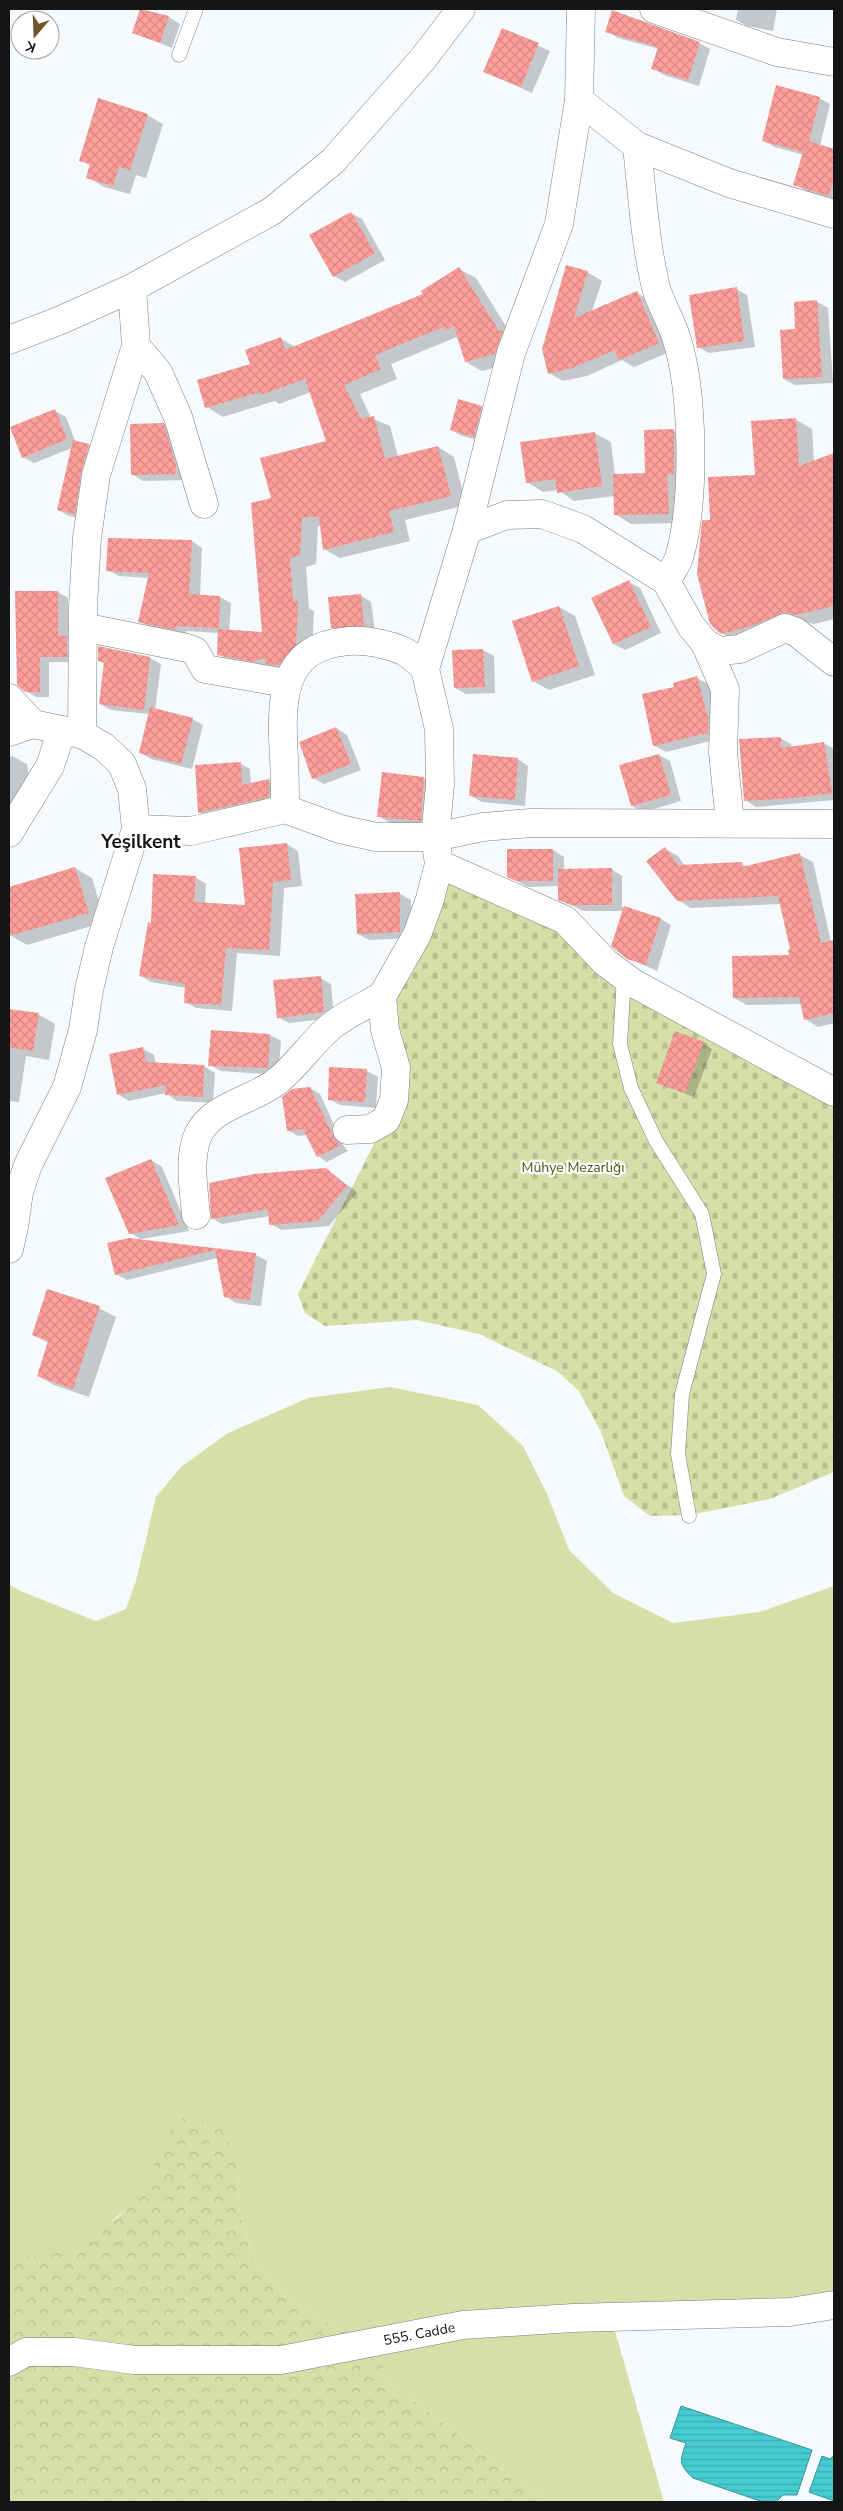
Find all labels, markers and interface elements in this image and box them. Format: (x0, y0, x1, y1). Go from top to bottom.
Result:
north arrow (10, 10, 60, 60)
text: K (23, 36, 38, 57)
district label: Yeşilkent (100, 829, 181, 855)
park label: Mühye Mezarlığı (522, 1158, 624, 1177)
street label: 555. Cadde (382, 2318, 457, 2350)

